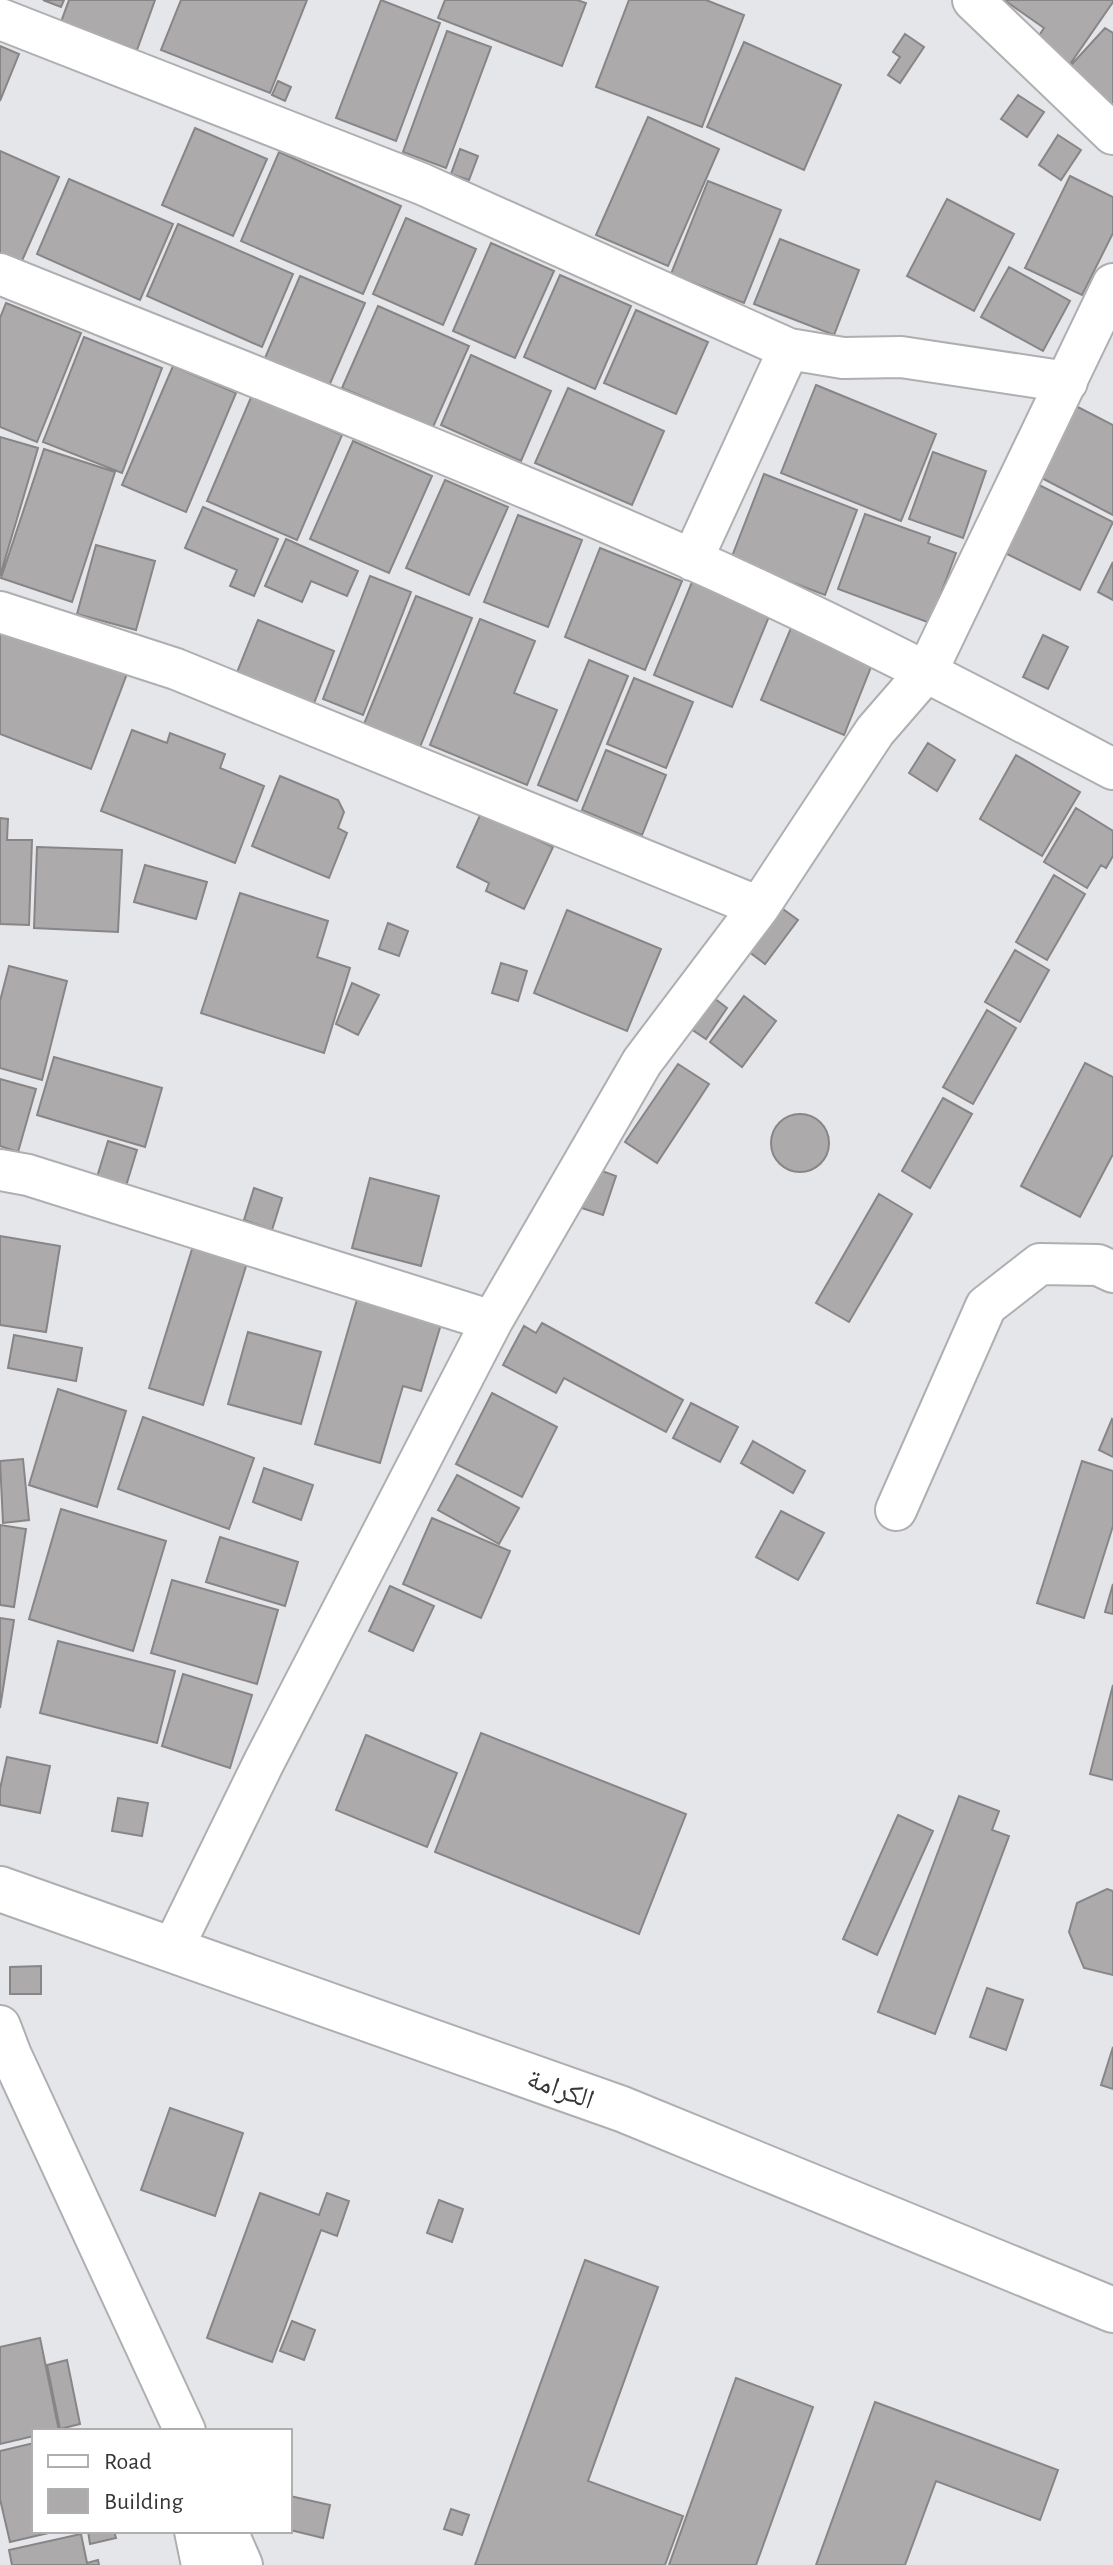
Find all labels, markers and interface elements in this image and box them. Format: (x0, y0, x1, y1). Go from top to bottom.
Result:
street label: الكرامة (523, 2065, 597, 2115)
legend (32, 2429, 292, 2533)
text: Road (104, 2450, 152, 2474)
text: Building (104, 2490, 183, 2514)

